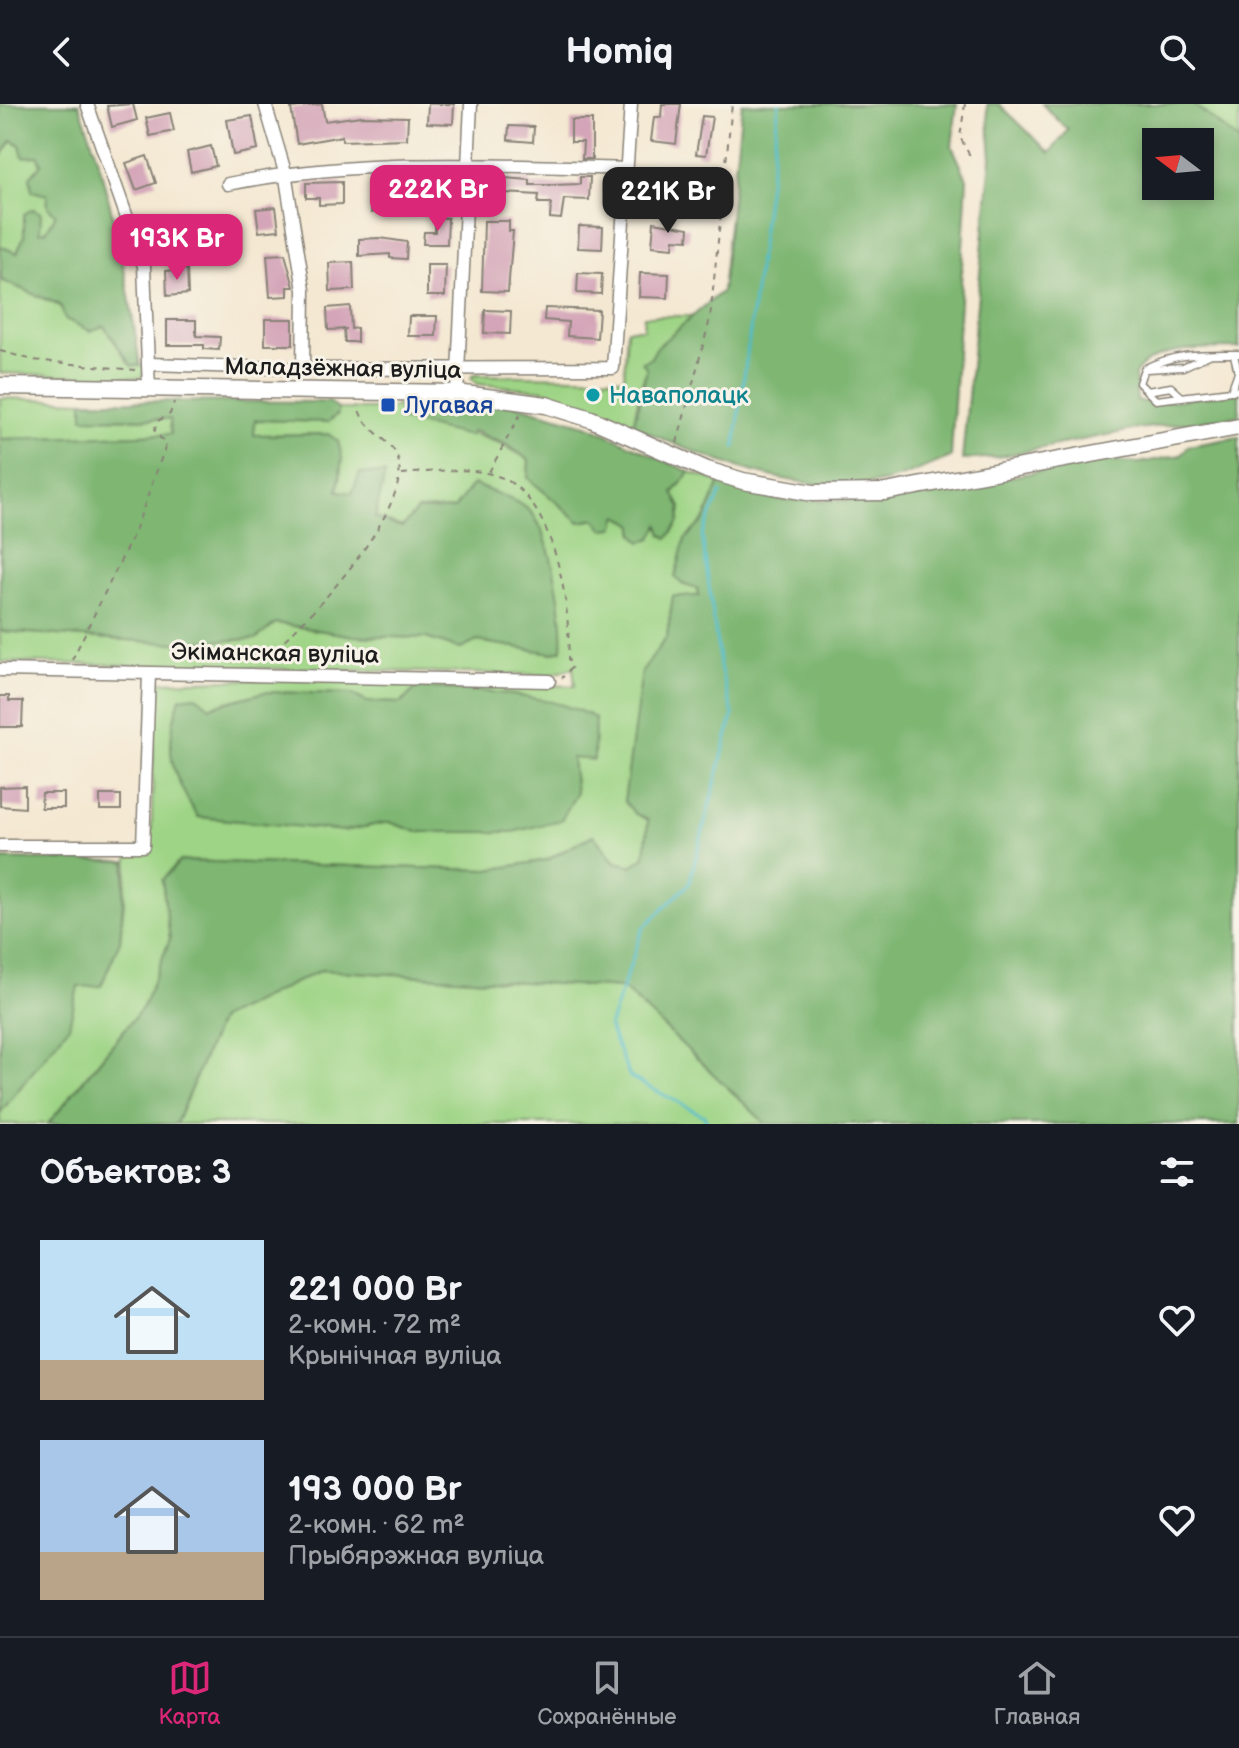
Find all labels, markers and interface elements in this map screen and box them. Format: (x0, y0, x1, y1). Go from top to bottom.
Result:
icon: back (40, 30, 84, 74)
icon: search (1155, 30, 1199, 74)
text: Homiq (566, 31, 673, 74)
north arrow (1142, 128, 1214, 200)
map controls (1142, 128, 1214, 200)
pin: 222K Br (364, 165, 512, 233)
pin: 221K Br (594, 167, 742, 235)
text: 222K Br (388, 175, 488, 206)
text: 221K Br (621, 177, 715, 208)
pin: 193K Br (103, 214, 251, 282)
text: 193K Br (130, 224, 224, 255)
street label: Маладзёжная вуліца (224, 352, 462, 385)
place label: Наваполацк (609, 381, 749, 410)
marker: Наваполацк (584, 386, 602, 404)
place label: Лугавая (403, 391, 493, 420)
marker: Лугавая (379, 396, 397, 414)
street label: Экіманская вуліца (171, 637, 379, 670)
icon: filters (1155, 1150, 1199, 1194)
text: Объектов: 3 (40, 1152, 231, 1193)
text: 221 000 Br (288, 1269, 462, 1310)
icon: home (104, 1272, 200, 1368)
icon: heart (1155, 1298, 1199, 1342)
text: 2-комн. · 72 m² (288, 1310, 461, 1341)
text: Крынічная вуліца (288, 1341, 502, 1372)
text: 193 000 Br (288, 1469, 462, 1510)
icon: home (104, 1472, 200, 1568)
icon: heart (1155, 1498, 1199, 1542)
text: 2-комн. · 62 m² (288, 1510, 465, 1541)
text: Прыбярэжная вуліца (288, 1541, 544, 1572)
tab: Карта (159, 1656, 220, 1731)
tab: Сохранённые (538, 1656, 677, 1731)
tab: Главная (994, 1656, 1080, 1731)

